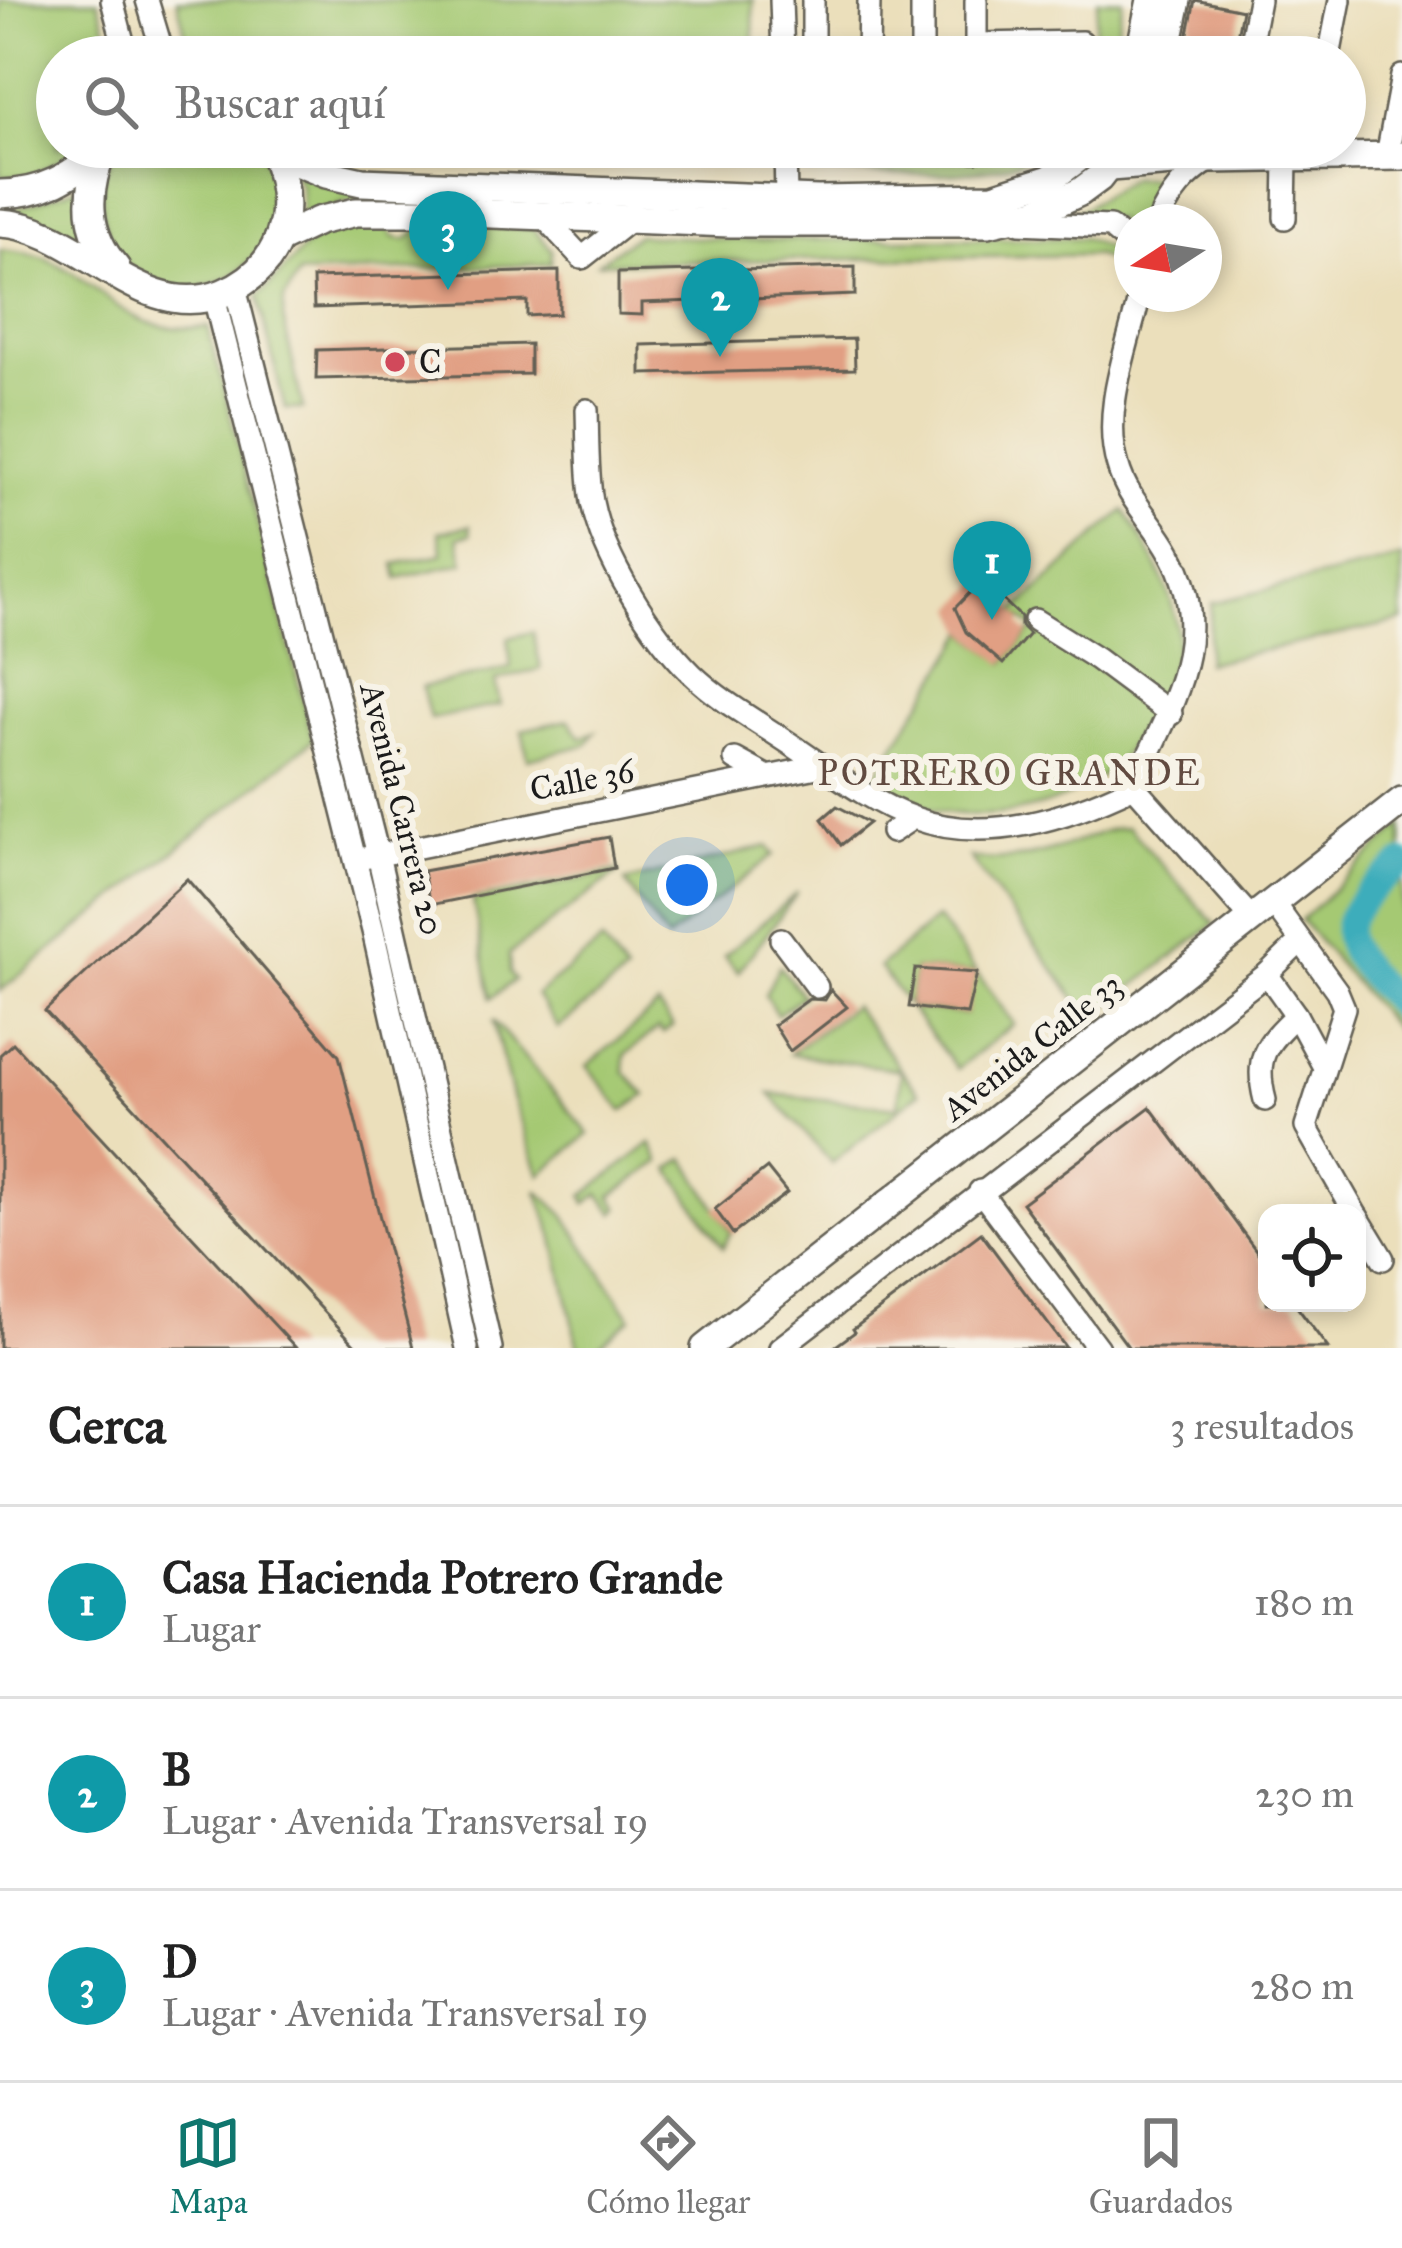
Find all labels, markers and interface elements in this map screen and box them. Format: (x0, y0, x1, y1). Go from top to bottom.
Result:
search box (36, 36, 1366, 168)
icon: search (78, 69, 144, 135)
text: Buscar aquí (174, 75, 386, 130)
pin: 3 (409, 191, 487, 290)
north arrow (1114, 204, 1222, 312)
pin: 2 (681, 258, 759, 357)
place label: C (419, 342, 442, 382)
marker: C (382, 349, 408, 375)
pin: 1 (953, 521, 1031, 620)
street label: Avenida Carrera 20 (351, 677, 453, 939)
street label: Calle 36 (527, 750, 638, 810)
district label: POTRERO GRANDE (817, 751, 1203, 795)
your location (657, 855, 717, 915)
street label: Avenida Calle 33 (933, 965, 1129, 1130)
map controls (1258, 1204, 1366, 1312)
button: locate (1258, 1204, 1366, 1312)
text: Cerca (48, 1395, 166, 1457)
text: 3 resultados (1170, 1402, 1354, 1450)
text: Casa Hacienda Potrero Grande (162, 1550, 723, 1605)
text: 1 (79, 1578, 95, 1626)
text: 180 m (1254, 1578, 1354, 1626)
text: Lugar (162, 1605, 261, 1653)
text: B (162, 1742, 192, 1797)
text: 2 (77, 1770, 97, 1818)
text: 230 m (1255, 1770, 1354, 1818)
text: Lugar · Avenida Transversal 19 (162, 1797, 649, 1845)
text: D (162, 1934, 198, 1989)
text: 3 (79, 1962, 95, 2010)
text: 280 m (1250, 1962, 1354, 2010)
text: Lugar · Avenida Transversal 19 (162, 1989, 649, 2037)
tab: Mapa (169, 2110, 248, 2222)
tab: Cómo llegar (586, 2110, 750, 2222)
tab: Guardados (1089, 2110, 1233, 2222)

